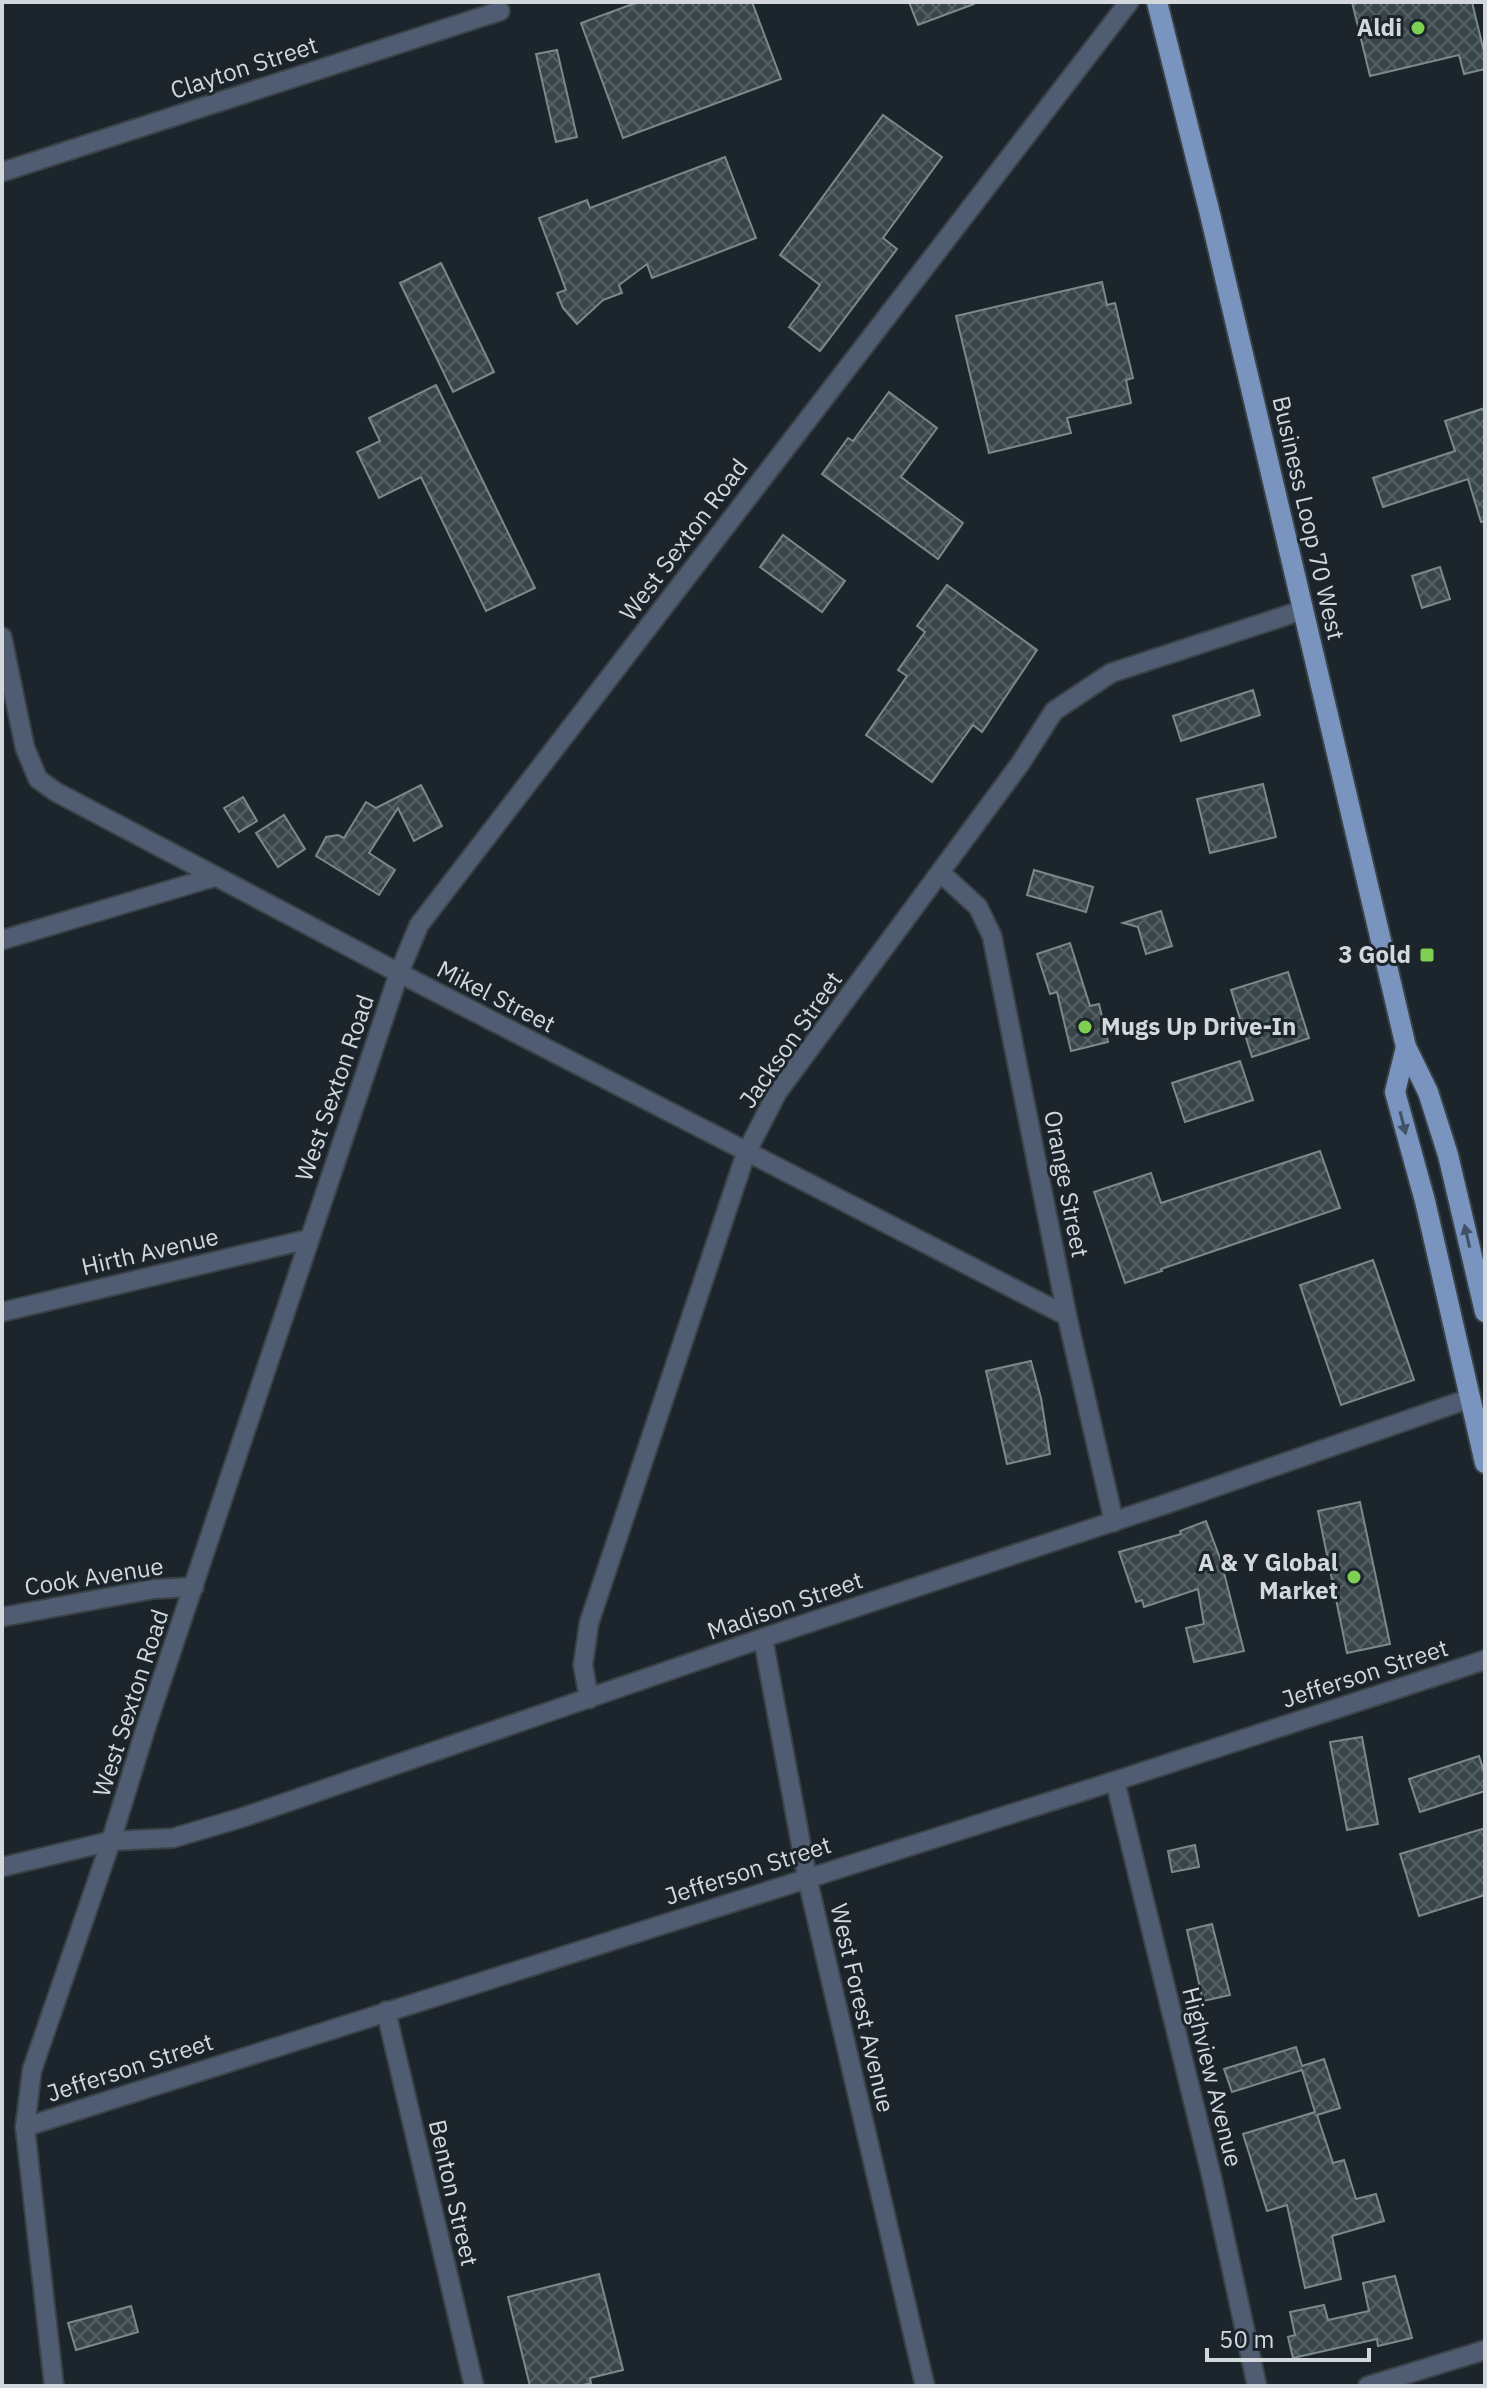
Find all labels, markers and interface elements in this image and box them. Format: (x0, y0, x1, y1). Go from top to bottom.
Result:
place label: Aldi (1357, 11, 1402, 43)
marker: Aldi (1409, 19, 1427, 37)
street label: Clayton Street (166, 28, 321, 106)
street label: Business Loop 70 West (1265, 393, 1353, 643)
street label: West Sexton Road (612, 452, 755, 627)
place label: 3 Gold (1338, 938, 1411, 970)
marker: 3 Gold (1418, 946, 1436, 964)
street label: Mikel Street (432, 953, 561, 1040)
street label: Jackson Street (731, 965, 849, 1114)
street label: West Sexton Road (287, 990, 381, 1185)
place label: Mugs Up Drive-In (1101, 1010, 1296, 1042)
marker: Mugs Up Drive-In (1076, 1018, 1094, 1036)
street label: Orange Street (1037, 1107, 1097, 1260)
one-way arrow (1397, 1110, 1409, 1135)
street label: Hirth Avenue (78, 1220, 221, 1282)
one-way arrow (1460, 1224, 1473, 1249)
place label: A & Y Global Market (1198, 1546, 1338, 1606)
street label: Cook Avenue (22, 1549, 166, 1603)
street label: Madison Street (703, 1563, 867, 1647)
marker: A & Y Global Market (1345, 1568, 1363, 1586)
street label: West Sexton Road (85, 1605, 175, 1800)
street label: Jefferson Street (1277, 1631, 1452, 1715)
street label: Jefferson Street (660, 1828, 835, 1912)
street label: West Forest Avenue (823, 1900, 903, 2115)
street label: Highview Avenue (1175, 1984, 1251, 2170)
street label: Jefferson Street (42, 2025, 217, 2109)
street label: Benton Street (422, 2116, 486, 2269)
scale bar (1207, 2312, 1369, 2362)
text: 50 m (1219, 2323, 1274, 2355)

